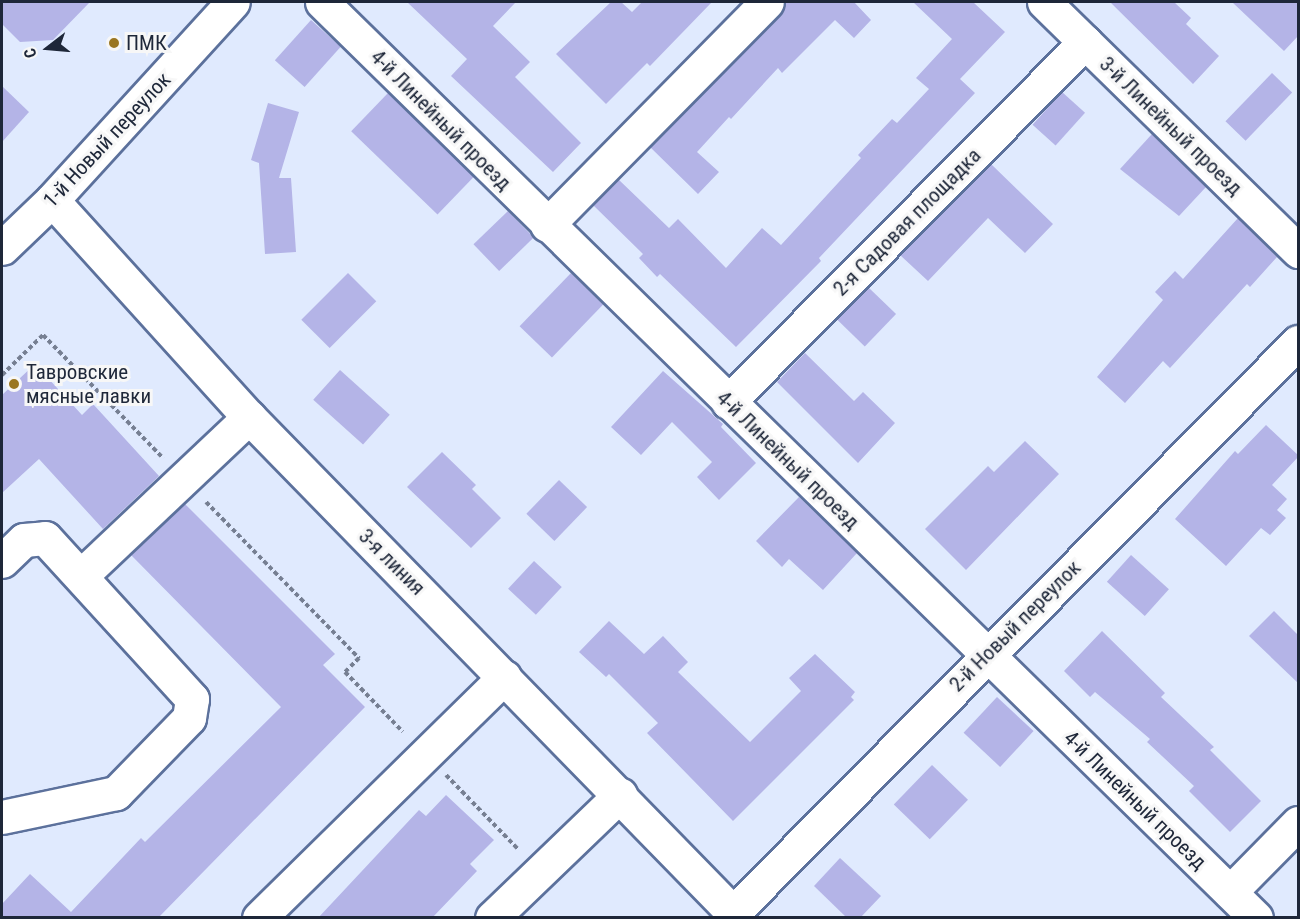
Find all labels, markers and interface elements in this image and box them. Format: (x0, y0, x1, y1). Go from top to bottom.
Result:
north arrow (18, 18, 78, 78)
place label: ПМК (126, 30, 167, 56)
marker: ПМК (107, 36, 121, 50)
street label: 4-й Линейный проезд (365, 44, 517, 196)
text: С (20, 46, 41, 60)
street label: 3-й Линейный проезд (1094, 51, 1248, 201)
street label: 1-й Новый переулок (38, 67, 176, 213)
street label: 2-я Cадовая площадка (828, 143, 986, 301)
place label: Тавровские мясные лавки (26, 359, 151, 409)
marker: Тавровские мясные лавки (7, 377, 21, 391)
street label: 4-й Линейный проезд (711, 385, 865, 535)
street label: 3-я линия (354, 524, 430, 600)
street label: 2-й Новый переулок (944, 555, 1086, 697)
street label: 4-й Линейный проезд (1058, 725, 1212, 875)

